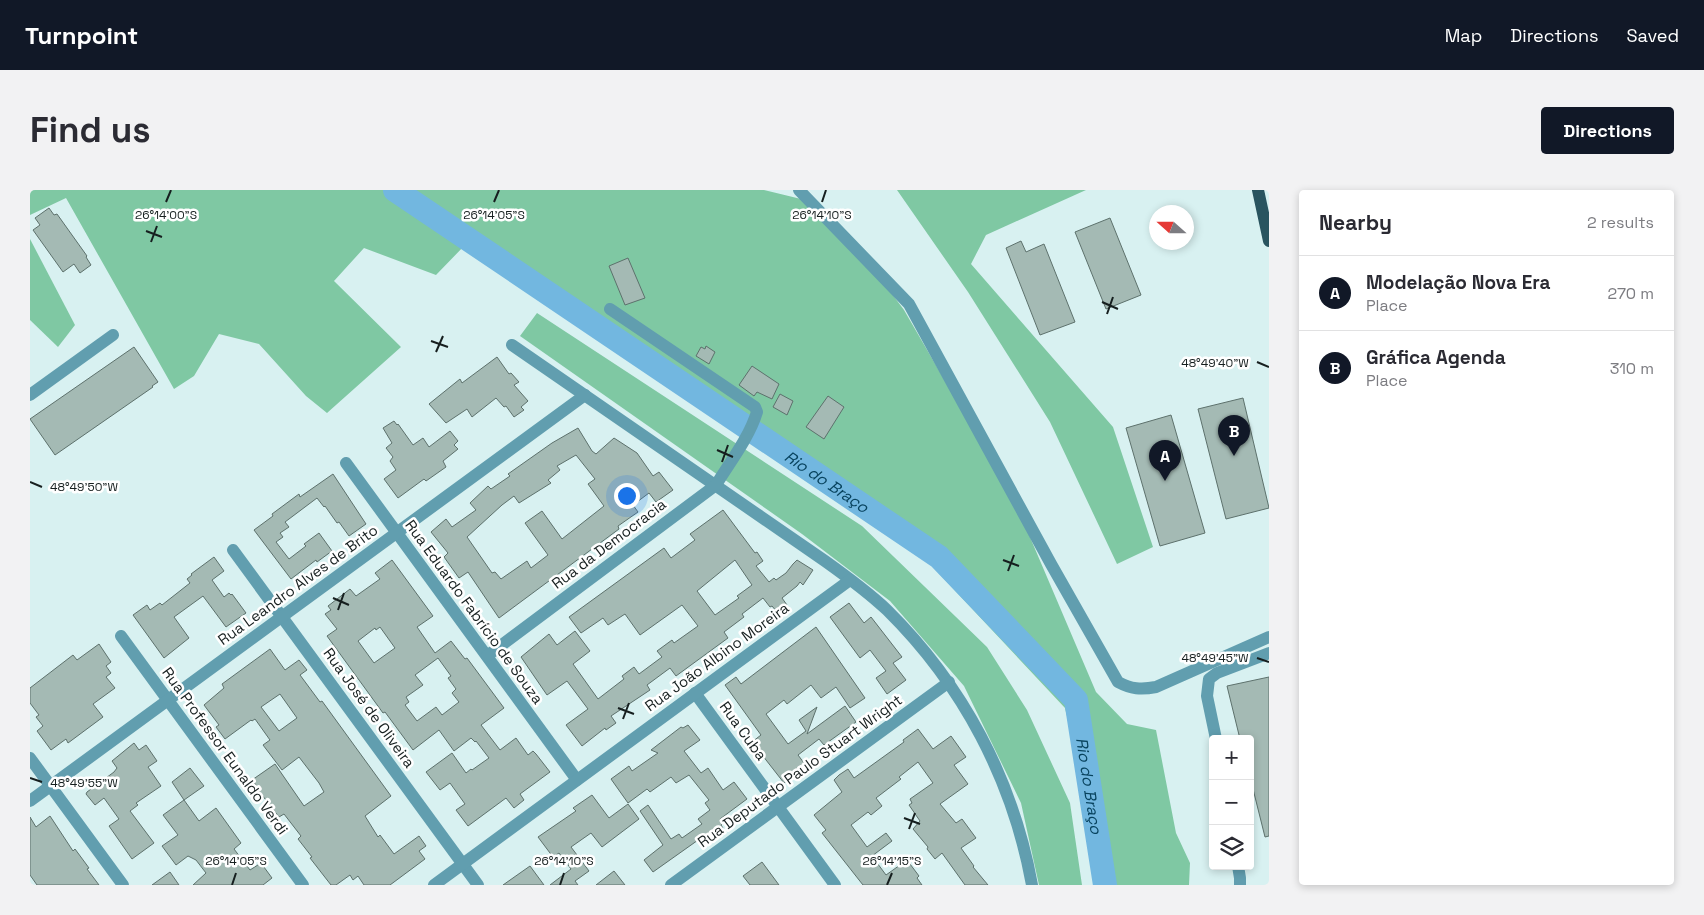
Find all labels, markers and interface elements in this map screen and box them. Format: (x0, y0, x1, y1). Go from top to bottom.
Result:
text: Turnpoint (25, 20, 138, 51)
text: Map (1445, 24, 1482, 47)
text: Directions (1510, 24, 1599, 47)
text: Saved (1627, 24, 1679, 47)
button: Directions (1541, 107, 1674, 154)
text: Find us (30, 108, 151, 152)
north arrow (1149, 205, 1194, 250)
text: 26°14'00"S (135, 207, 197, 223)
text: 26°14'05"S (463, 207, 525, 223)
text: 26°14'10"S (792, 207, 852, 223)
text: Nearby (1319, 209, 1392, 236)
text: 2 results (1587, 212, 1654, 233)
text: Modelação Nova Era (1366, 270, 1551, 295)
text: A (1330, 283, 1340, 304)
text: 270 m (1607, 283, 1654, 304)
text: Place (1366, 295, 1408, 316)
text: Gráfica Agenda (1366, 345, 1506, 370)
text: 48°49'40"W (1181, 355, 1249, 371)
text: B (1330, 358, 1340, 379)
text: 310 m (1610, 358, 1654, 379)
text: Place (1366, 370, 1408, 391)
pin: B (1218, 415, 1250, 456)
pin: A (1149, 440, 1181, 481)
water label: Rio do Braço (780, 446, 874, 518)
text: 48°49'50"W (50, 479, 118, 495)
your location (614, 483, 640, 509)
street label: Rua da Democracia (548, 494, 670, 593)
street label: Rua Eduardo Fabrício de Souza (401, 516, 548, 708)
street label: Rua Leandro Alves de Brito (214, 520, 381, 649)
street label: Rua João Albino Moreira (641, 598, 793, 715)
street label: Rua José de Oliveira (319, 644, 420, 772)
text: 48°49'45"W (1181, 650, 1249, 666)
street label: Rua Professor Eunaldo Verdi (158, 663, 293, 838)
street label: Rua Deputado Paulo Stuart Wright (694, 690, 906, 851)
street label: Rua Cuba (716, 698, 771, 764)
map controls (1209, 735, 1254, 870)
button: + (1209, 735, 1254, 780)
water label: Rio do Braço (1071, 736, 1107, 836)
text: 48°49'55"W (50, 775, 118, 791)
button: − (1209, 780, 1254, 825)
button: layers (1209, 825, 1254, 870)
text: 26°14'05"S (205, 853, 267, 869)
text: 26°14'10"S (534, 853, 594, 869)
text: 26°14'15"S (863, 853, 921, 869)

